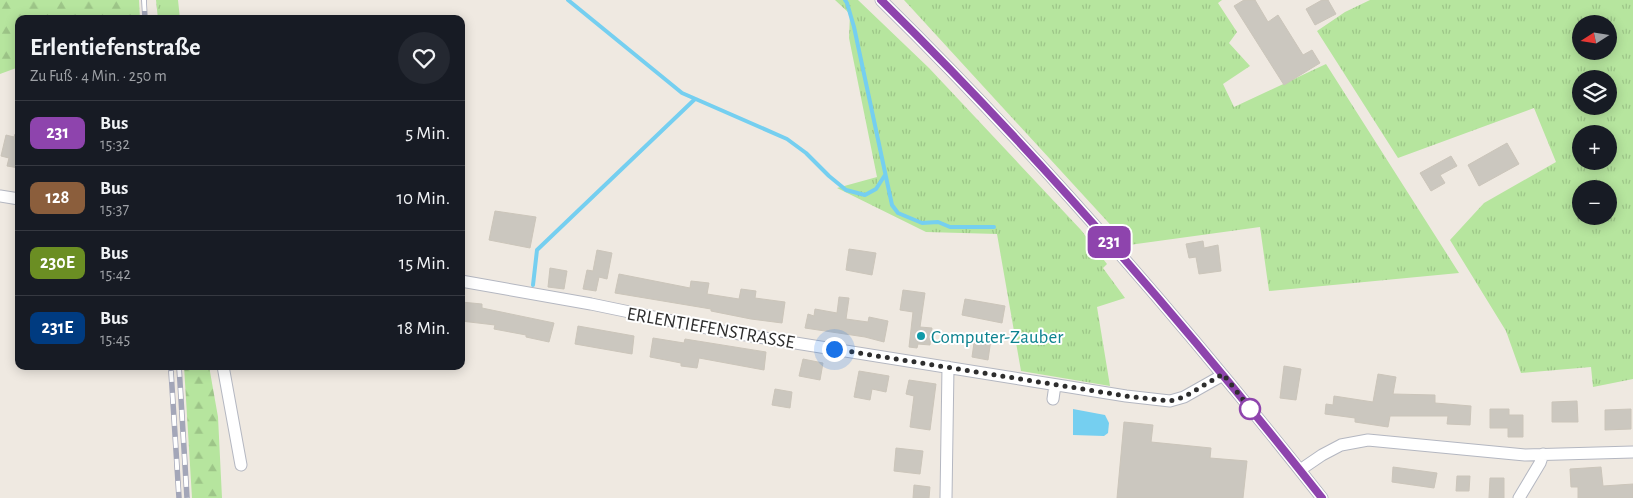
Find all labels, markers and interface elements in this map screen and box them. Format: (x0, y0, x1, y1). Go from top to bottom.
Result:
north arrow (1572, 15, 1618, 60)
map controls (1572, 15, 1617, 225)
button: heart (398, 32, 450, 84)
text: Erlentiefenstraße (30, 36, 201, 60)
text: Zu Fuß · 4 Min. · 250 m (30, 68, 167, 84)
button: layers (1572, 70, 1617, 115)
text: Bus (100, 114, 128, 133)
text: 231 (46, 124, 69, 142)
text: 5 Min. (405, 124, 450, 143)
button: + (1572, 125, 1617, 170)
text: 15:32 (100, 136, 130, 152)
text: Bus (100, 179, 128, 198)
button: − (1572, 180, 1617, 225)
text: 128 (46, 189, 69, 207)
text: 10 Min. (397, 189, 450, 208)
text: 15:37 (100, 201, 129, 217)
line badge: 231 (1080, 226, 1138, 258)
text: 231 (1098, 233, 1120, 251)
text: Bus (100, 244, 128, 263)
text: 230E (40, 254, 75, 272)
text: 15 Min. (399, 254, 450, 273)
text: 15:42 (100, 266, 131, 282)
street label: ERLENTIEFENSTRASSE (625, 304, 796, 353)
text: Bus (100, 309, 128, 328)
text: 231E (42, 319, 73, 337)
text: 18 Min. (398, 319, 450, 338)
place label: Computer-Zauber (931, 328, 1063, 347)
marker: Computer-Zauber (915, 330, 927, 342)
text: 15:45 (100, 331, 130, 347)
your location (822, 337, 847, 362)
unlabelled marker (1239, 398, 1261, 420)

